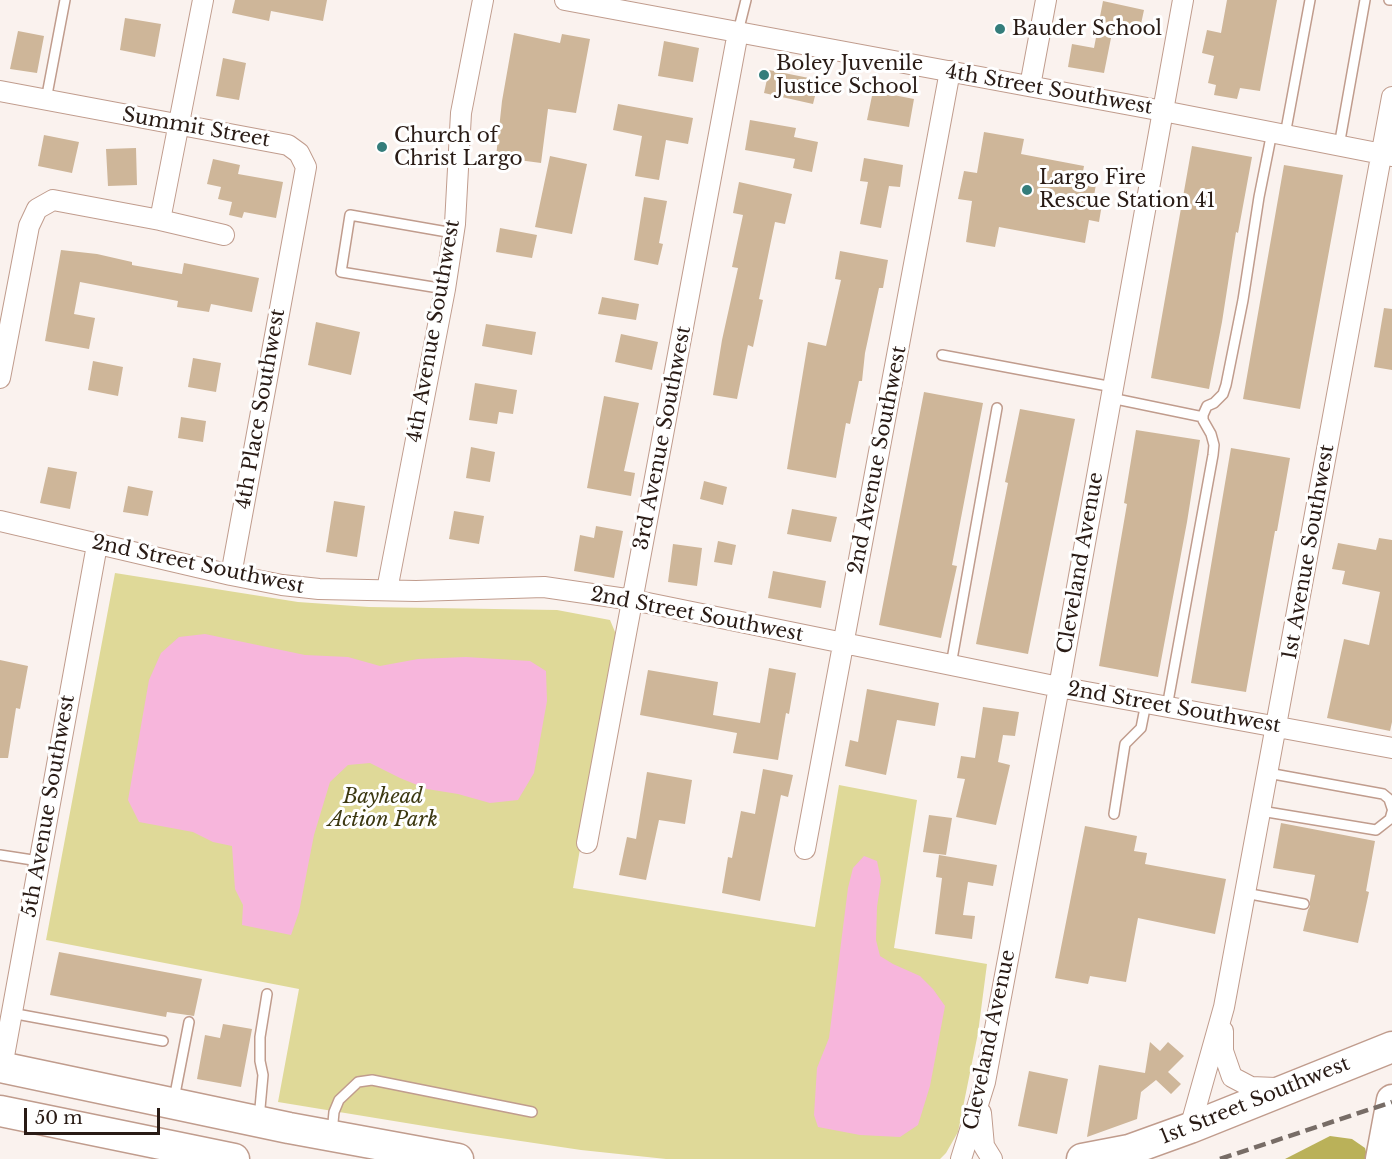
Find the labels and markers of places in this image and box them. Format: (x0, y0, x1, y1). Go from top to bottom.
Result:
place label: Bauder School (1012, 17, 1162, 41)
marker: Bauder School (993, 22, 1007, 36)
place label: Boley Juvenile Justice School (776, 52, 923, 99)
marker: Boley Juvenile Justice School (757, 68, 771, 82)
place label: Church of Christ Largo (394, 124, 523, 171)
marker: Church of Christ Largo (375, 140, 389, 154)
place label: Largo Fire Rescue Station 41 (1039, 166, 1216, 213)
marker: Largo Fire Rescue Station 41 (1020, 183, 1034, 197)

